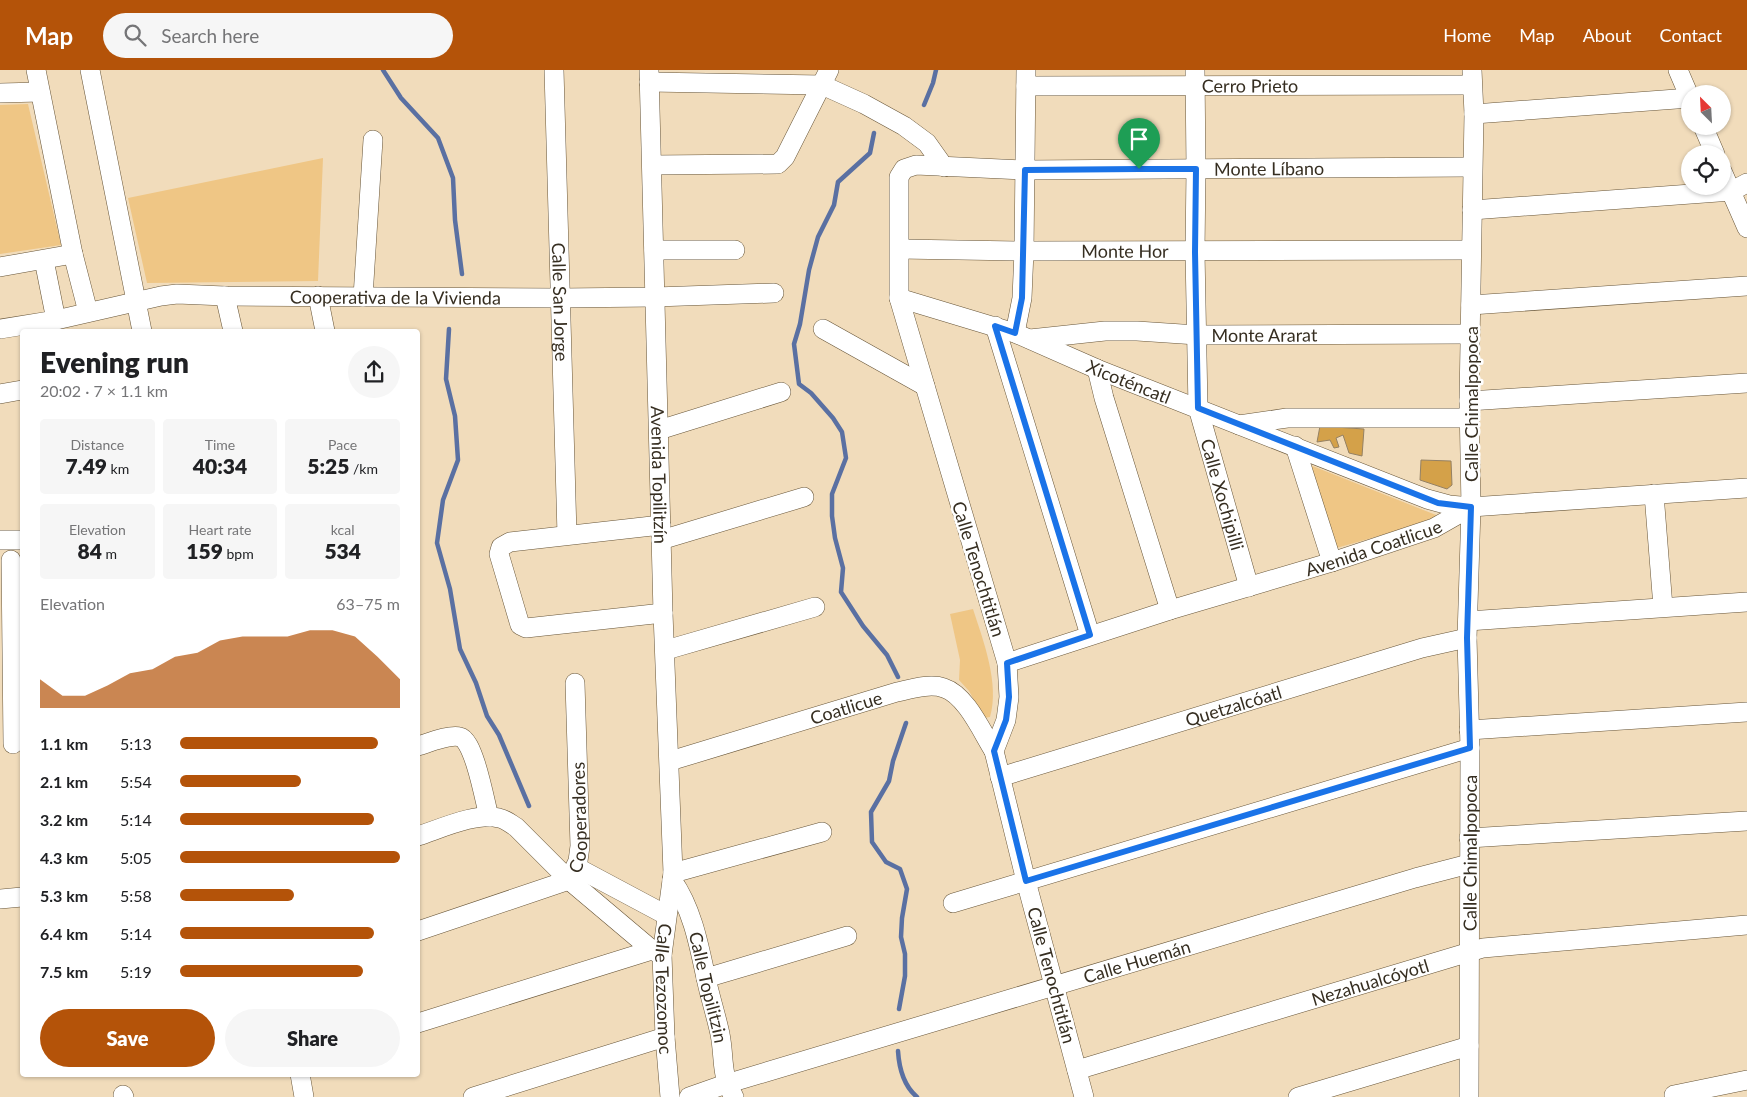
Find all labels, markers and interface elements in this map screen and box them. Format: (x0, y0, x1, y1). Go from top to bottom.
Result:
search box (103, 13, 453, 58)
text: Map (25, 21, 73, 50)
icon: search (121, 21, 149, 49)
text: Search here (161, 24, 259, 47)
text: Home (1443, 24, 1491, 46)
text: Map (1519, 24, 1555, 46)
text: About (1583, 24, 1632, 46)
text: Contact (1660, 24, 1722, 46)
street label: Cerro Prieto (1202, 74, 1298, 97)
north arrow (1681, 85, 1731, 135)
map controls (1681, 85, 1731, 195)
pin (1118, 118, 1160, 169)
icon: arrive (1125, 125, 1153, 153)
button: locate (1681, 145, 1731, 195)
street label: Monte Líbano (1214, 157, 1324, 180)
street label: Monte Hor (1081, 240, 1169, 262)
street label: Calle San Jorge (548, 242, 573, 362)
street label: Cooperativa de la Vivienda (290, 285, 501, 309)
street label: Monte Ararat (1212, 324, 1318, 346)
street label: Calle Chimalpopoca (1460, 326, 1482, 482)
text: Evening run (40, 345, 189, 379)
button: share (348, 346, 400, 398)
street label: Xicoténcatl (1083, 355, 1174, 408)
text: 20:02 · 7 × 1.1 km (40, 381, 168, 400)
street label: Avenida Topilitzín (647, 406, 672, 544)
text: Distance (70, 436, 124, 453)
text: Time (205, 436, 235, 453)
text: Pace (328, 436, 357, 453)
street label: Calle Xochipilli (1196, 436, 1249, 553)
text: 7.49 (65, 453, 107, 478)
text: 40:34 (193, 453, 247, 478)
text: 5:25 (307, 453, 349, 478)
text: km (107, 460, 129, 477)
text: /km (349, 460, 378, 477)
street label: Calle Tenochtitlán (948, 499, 1010, 639)
street label: Avenida Coatlicue (1303, 515, 1446, 580)
text: Elevation (69, 521, 126, 538)
text: Heart rate (189, 521, 251, 538)
text: kcal (331, 521, 354, 538)
text: 84 (78, 538, 102, 563)
text: 159 (186, 538, 223, 563)
text: 534 (324, 538, 361, 563)
text: m (102, 545, 117, 562)
text: bpm (223, 545, 254, 562)
text: Elevation (40, 594, 105, 613)
text: 63–75 m (336, 594, 400, 613)
street label: Quetzalcóatl (1182, 681, 1284, 731)
street label: Coatlicue (807, 686, 885, 729)
text: 1.1 km (40, 734, 88, 753)
text: 5:13 (120, 734, 152, 753)
street label: Cooperadores (563, 761, 591, 877)
text: 2.1 km (40, 772, 88, 791)
text: 5:54 (120, 772, 152, 791)
street label: Calle Chimalpopoca (1458, 775, 1481, 931)
text: 3.2 km (40, 810, 88, 829)
text: 5:14 (120, 810, 152, 829)
text: 4.3 km (40, 848, 88, 867)
text: 5:05 (120, 848, 152, 867)
text: 5.3 km (40, 886, 88, 905)
text: 5:58 (120, 886, 152, 905)
street label: Calle Tenochtitlán (1023, 904, 1081, 1046)
street label: Calle Tezozomoc (651, 922, 677, 1056)
text: 6.4 km (40, 924, 88, 943)
text: 5:14 (120, 924, 152, 943)
street label: Calle Topilitzin (685, 929, 732, 1044)
street label: Calle Huemán (1081, 935, 1193, 988)
street label: Nezahualcóyotl (1309, 954, 1431, 1010)
text: 7.5 km (40, 962, 88, 981)
text: 5:19 (120, 962, 152, 981)
button: Save (40, 1009, 215, 1067)
button: Share (225, 1009, 400, 1067)

